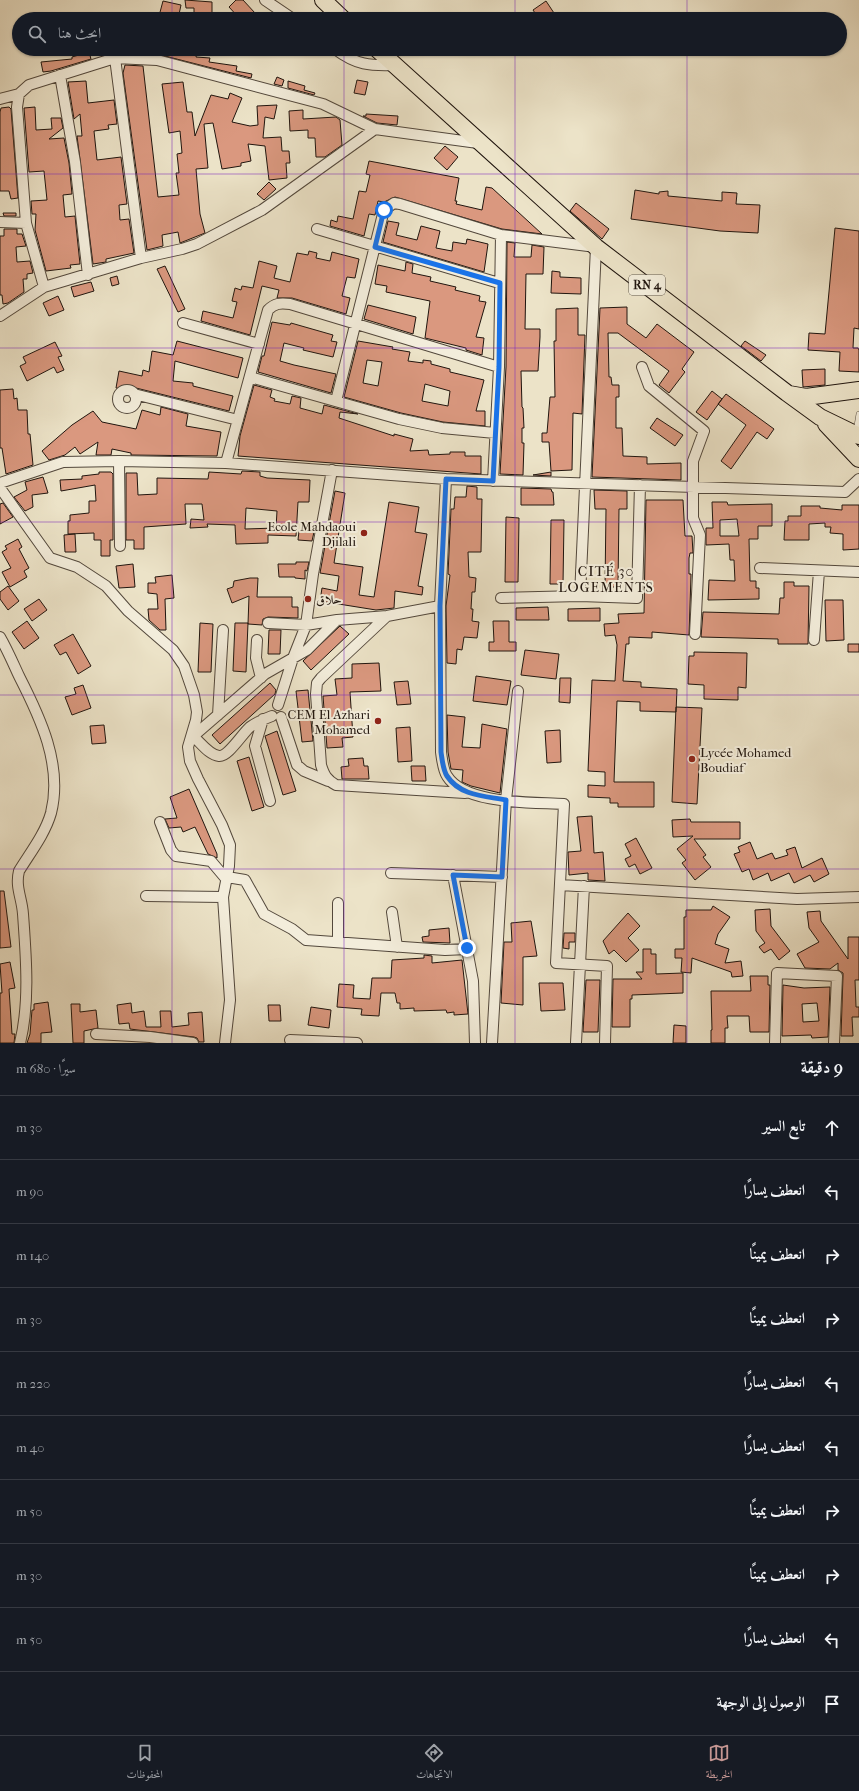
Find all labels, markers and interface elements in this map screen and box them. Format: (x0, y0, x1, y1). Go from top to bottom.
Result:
search box (12, 12, 847, 56)
icon: search (26, 23, 48, 45)
text: ابحث هنا (58, 24, 101, 42)
route start (375, 201, 393, 219)
road number: RN 4 (629, 275, 665, 295)
place label: Ecole Mahdaoui Djilali (267, 519, 356, 549)
marker: Ecole Mahdaoui Djilali (359, 528, 369, 538)
district label: CITÉ 30 LOGEMENTS (558, 562, 654, 596)
place label: حلاق (316, 592, 342, 607)
marker: حلاق (303, 594, 313, 604)
place label: CEM El Azhari Mohamed (287, 707, 371, 737)
marker: CEM El Azhari Mohamed (373, 716, 383, 726)
place label: Lycée Mohamed Boudiaf (700, 745, 792, 775)
marker: Lycée Mohamed Boudiaf (687, 754, 697, 764)
route end (458, 939, 476, 957)
text: 9 دقيقة (801, 1057, 843, 1077)
text: سيرًا · 680 m (16, 1061, 76, 1076)
text: تابع السير (763, 1117, 805, 1135)
icon: ahead (821, 1117, 843, 1139)
text: 30 m (16, 1120, 42, 1135)
text: انعطف يسارًا (744, 1181, 805, 1199)
icon: left (821, 1181, 843, 1203)
text: 90 m (16, 1184, 44, 1199)
text: انعطف يمينًا (750, 1245, 805, 1263)
icon: right (821, 1245, 843, 1267)
text: 140 m (16, 1248, 49, 1263)
text: انعطف يمينًا (750, 1309, 805, 1327)
icon: right (821, 1309, 843, 1331)
text: 30 m (16, 1312, 42, 1327)
text: انعطف يسارًا (744, 1373, 805, 1391)
icon: left (821, 1373, 843, 1395)
text: 220 m (16, 1376, 50, 1391)
text: انعطف يسارًا (744, 1437, 805, 1455)
icon: left (821, 1437, 843, 1459)
text: 40 m (16, 1440, 44, 1455)
text: انعطف يمينًا (750, 1501, 805, 1519)
icon: right (821, 1501, 843, 1523)
text: 50 m (16, 1504, 42, 1519)
text: انعطف يمينًا (750, 1565, 805, 1583)
icon: right (821, 1565, 843, 1587)
text: 30 m (16, 1568, 42, 1583)
text: انعطف يسارًا (744, 1629, 805, 1647)
icon: left (821, 1629, 843, 1651)
text: 50 m (16, 1632, 42, 1647)
text: الوصول إلى الوجهة (716, 1693, 805, 1711)
icon: arrive (821, 1693, 843, 1715)
tab: المحفوظات (127, 1742, 163, 1785)
tab: الاتجاهات (416, 1742, 453, 1785)
tab: الخريطة (706, 1742, 732, 1785)

